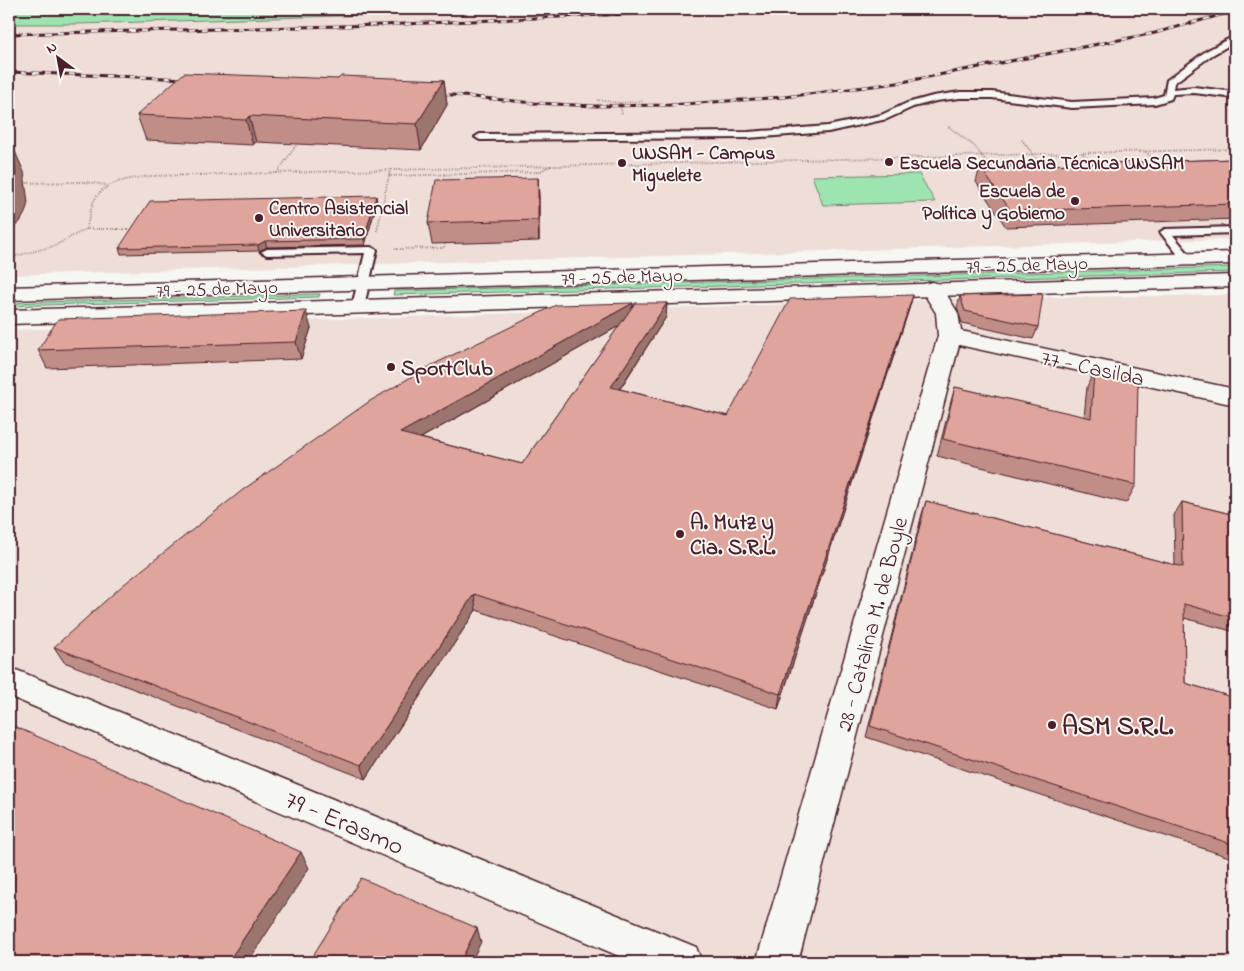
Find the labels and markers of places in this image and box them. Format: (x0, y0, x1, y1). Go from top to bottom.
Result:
place label: UNSAM - Campus Miguelete (632, 141, 775, 192)
place label: Escuela Secundaria Técnica UNSAM (899, 151, 1184, 178)
marker: Escuela Secundaria Técnica UNSAM (883, 156, 895, 168)
marker: UNSAM - Campus Miguelete (616, 157, 628, 169)
place label: Escuela de Política y Gobierno (922, 179, 1065, 230)
marker: Escuela de Política y Gobierno (1069, 195, 1081, 207)
place label: Centro Asistencial Universitario (269, 196, 408, 245)
marker: Centro Asistencial Universitario (253, 212, 265, 224)
place label: SportClub (401, 354, 493, 386)
marker: SportClub (385, 361, 397, 373)
place label: A. Mutz y Cia. S.R.L. (690, 508, 776, 565)
marker: A. Mutz y Cia. S.R.L. (674, 528, 686, 540)
place label: ASM S.R.L. (1062, 709, 1174, 747)
marker: ASM S.R.L. (1046, 719, 1058, 731)

